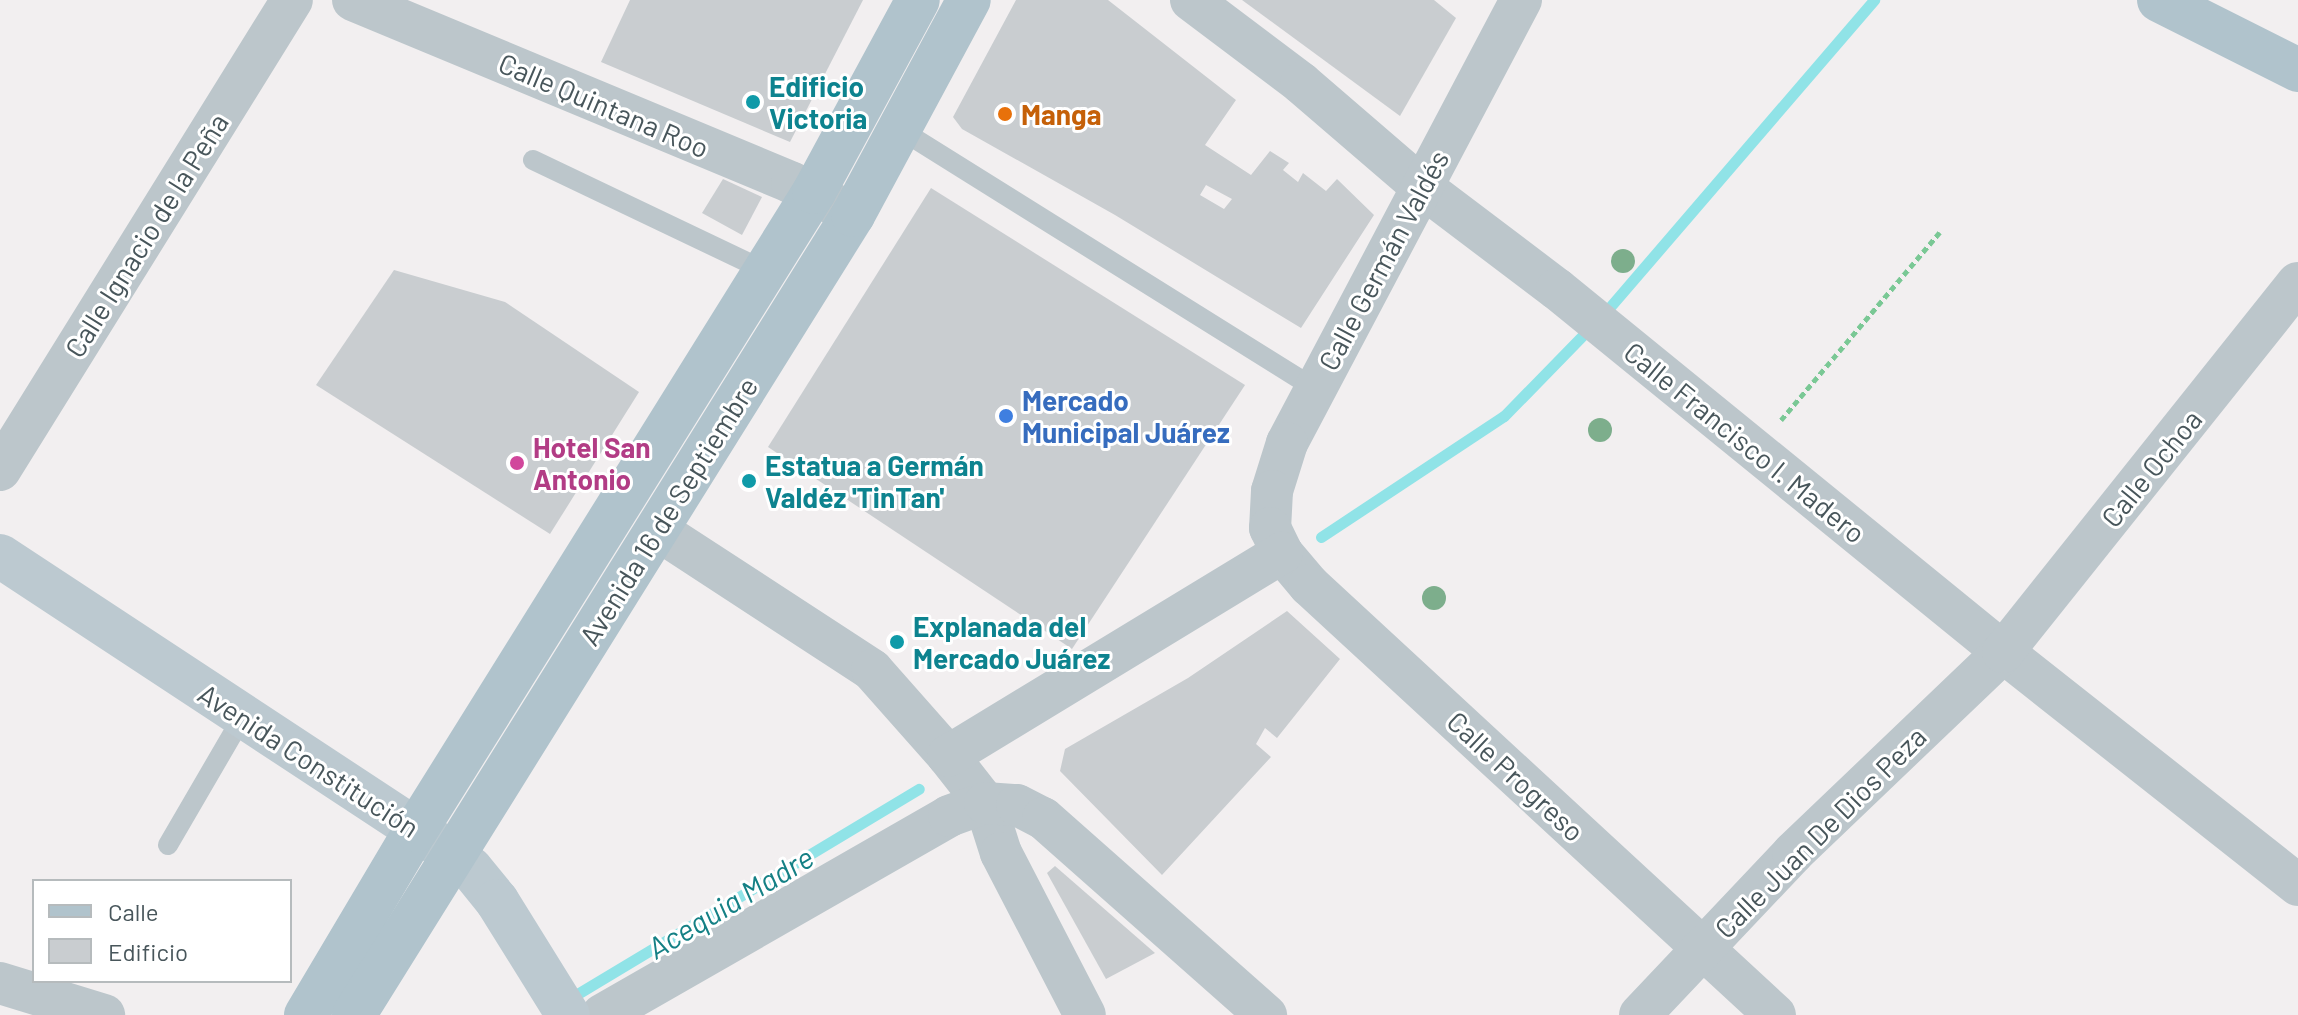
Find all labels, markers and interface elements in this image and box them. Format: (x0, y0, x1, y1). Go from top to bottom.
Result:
street label: Calle Quintana Roo (494, 46, 714, 164)
place label: Edificio Victoria (769, 69, 867, 135)
marker: Edificio Victoria (744, 93, 762, 111)
place label: Manga (1021, 97, 1101, 131)
marker: Manga (996, 105, 1014, 123)
street label: Calle Ignacio de la Peña (57, 107, 235, 363)
street label: Calle Germán Valdés (1311, 144, 1455, 376)
street label: Calle Francisco I. Madero (1618, 334, 1872, 550)
street label: Avenida 16 de Septiembre (572, 371, 764, 651)
place label: Mercado Municipal Juárez (1022, 383, 1230, 449)
street label: Calle Ochoa (2094, 403, 2208, 533)
marker: Mercado Municipal Juárez (997, 407, 1015, 425)
place label: Hotel San Antonio (533, 430, 651, 496)
place label: Estatua a Germán Valdéz 'TinTan' (765, 448, 984, 514)
marker: Hotel San Antonio (508, 454, 526, 472)
marker: Estatua a Germán Valdéz 'TinTan' (740, 472, 758, 490)
place label: Explanada del Mercado Juárez (913, 609, 1110, 675)
marker: Explanada del Mercado Juárez (888, 633, 906, 651)
street label: Avenida Constitución (192, 676, 426, 844)
street label: Calle Progreso (1441, 704, 1591, 848)
street label: Calle Juan De Dios Peza (1707, 719, 1933, 945)
water label: Acequia Madre (641, 838, 819, 966)
legend (32, 879, 292, 983)
text: Calle (108, 897, 159, 926)
text: Edificio (108, 937, 188, 966)

